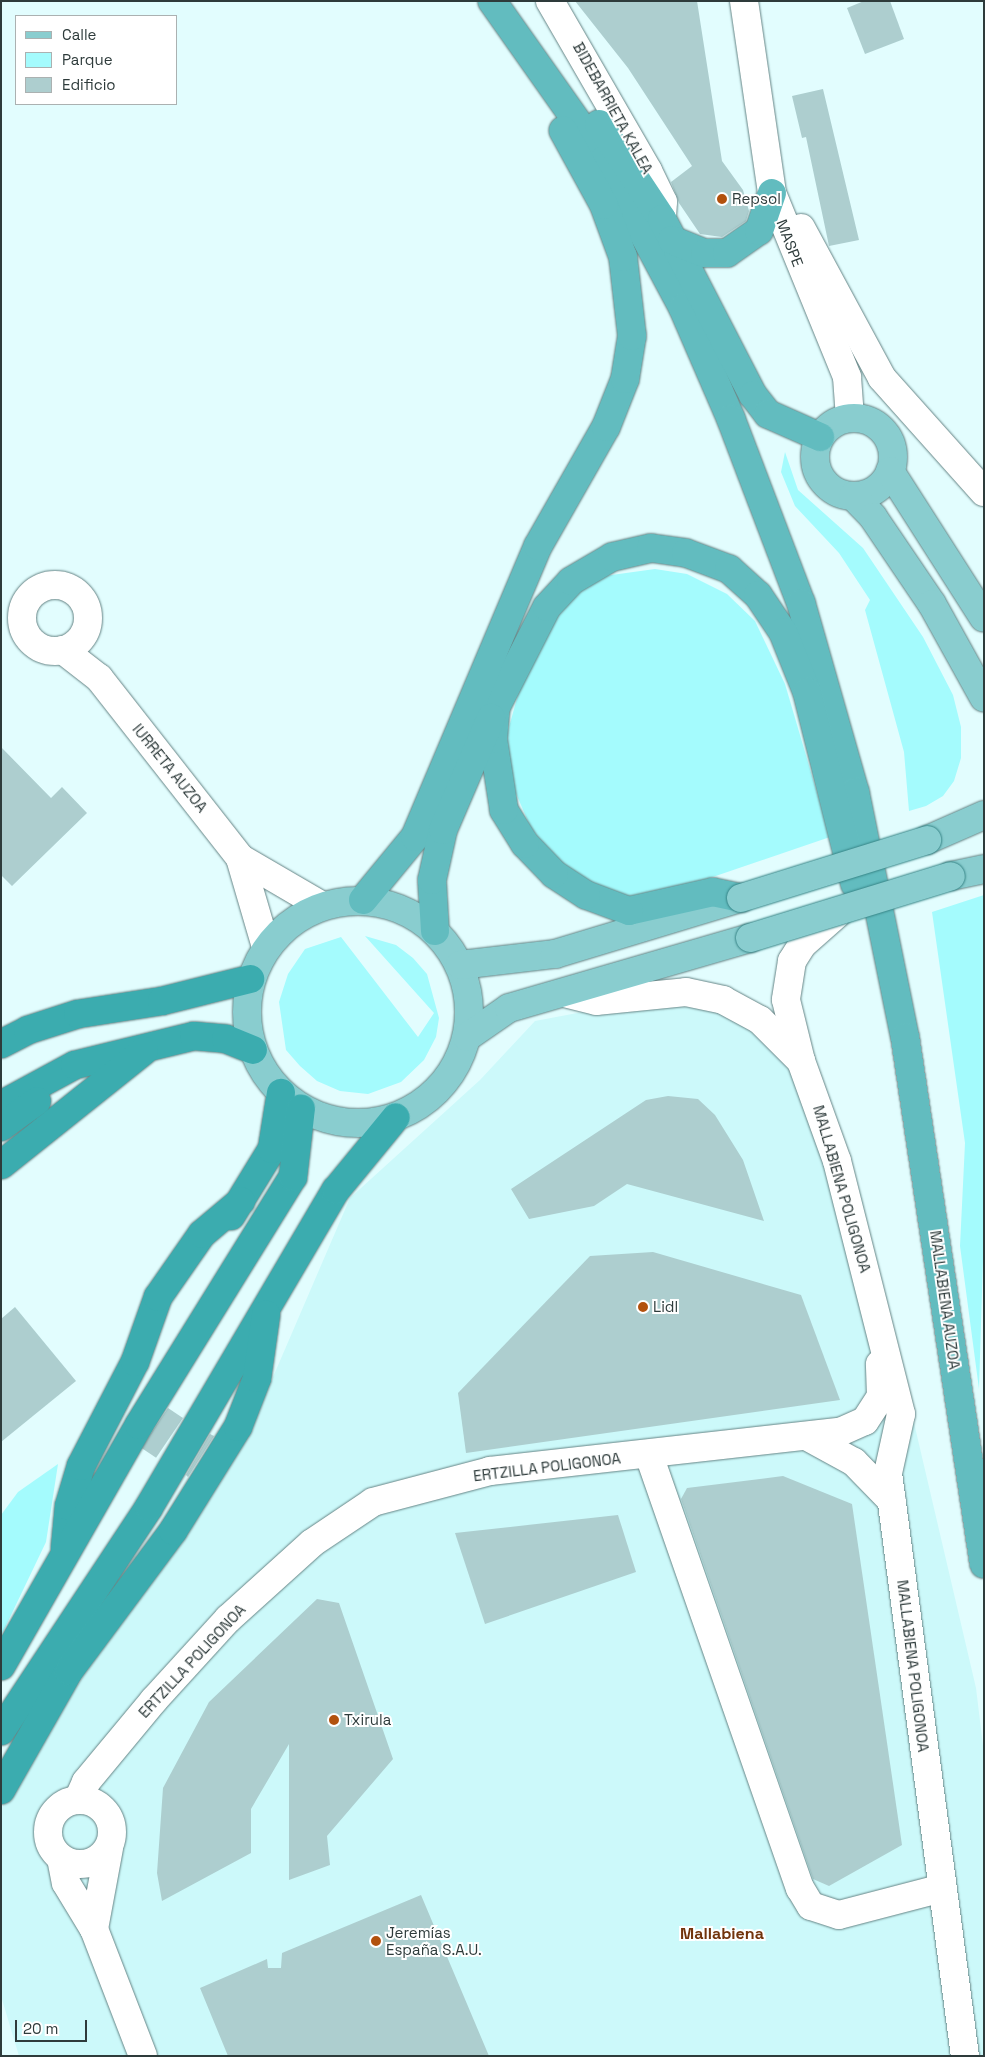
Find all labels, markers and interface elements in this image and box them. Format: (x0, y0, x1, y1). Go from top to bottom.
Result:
legend (15, 15, 178, 105)
text: Calle (62, 25, 97, 44)
street label: BIDEBARRIETA KALEA (569, 39, 657, 177)
text: Parque (62, 50, 113, 69)
text: Edificio (62, 75, 116, 94)
place label: Repsol (732, 190, 781, 208)
marker: Repsol (716, 193, 728, 205)
street label: MASPE (773, 217, 807, 269)
street label: IURRETA AUZOA (129, 720, 211, 816)
street label: MALLABIENA POLIGONOA (809, 1103, 875, 1275)
street label: MALLABIENA AUZOA (926, 1229, 964, 1371)
place label: Lidl (653, 1298, 678, 1316)
marker: Lidl (637, 1301, 649, 1313)
street label: ERTZILLA POLIGONOA (472, 1449, 622, 1485)
street label: MALLABIENA POLIGONOA (893, 1579, 933, 1753)
street label: ERTZILLA POLIGONOA (135, 1600, 249, 1722)
place label: Txirula (344, 1711, 391, 1729)
marker: Txirula (328, 1714, 340, 1726)
place label: Jeremías España S.A.U. (386, 1923, 482, 1958)
district label: Mallabiena (680, 1924, 764, 1944)
marker: Jeremías España S.A.U. (370, 1935, 382, 1947)
scale bar (18, 2010, 90, 2042)
text: 20 m (23, 2019, 58, 2038)

